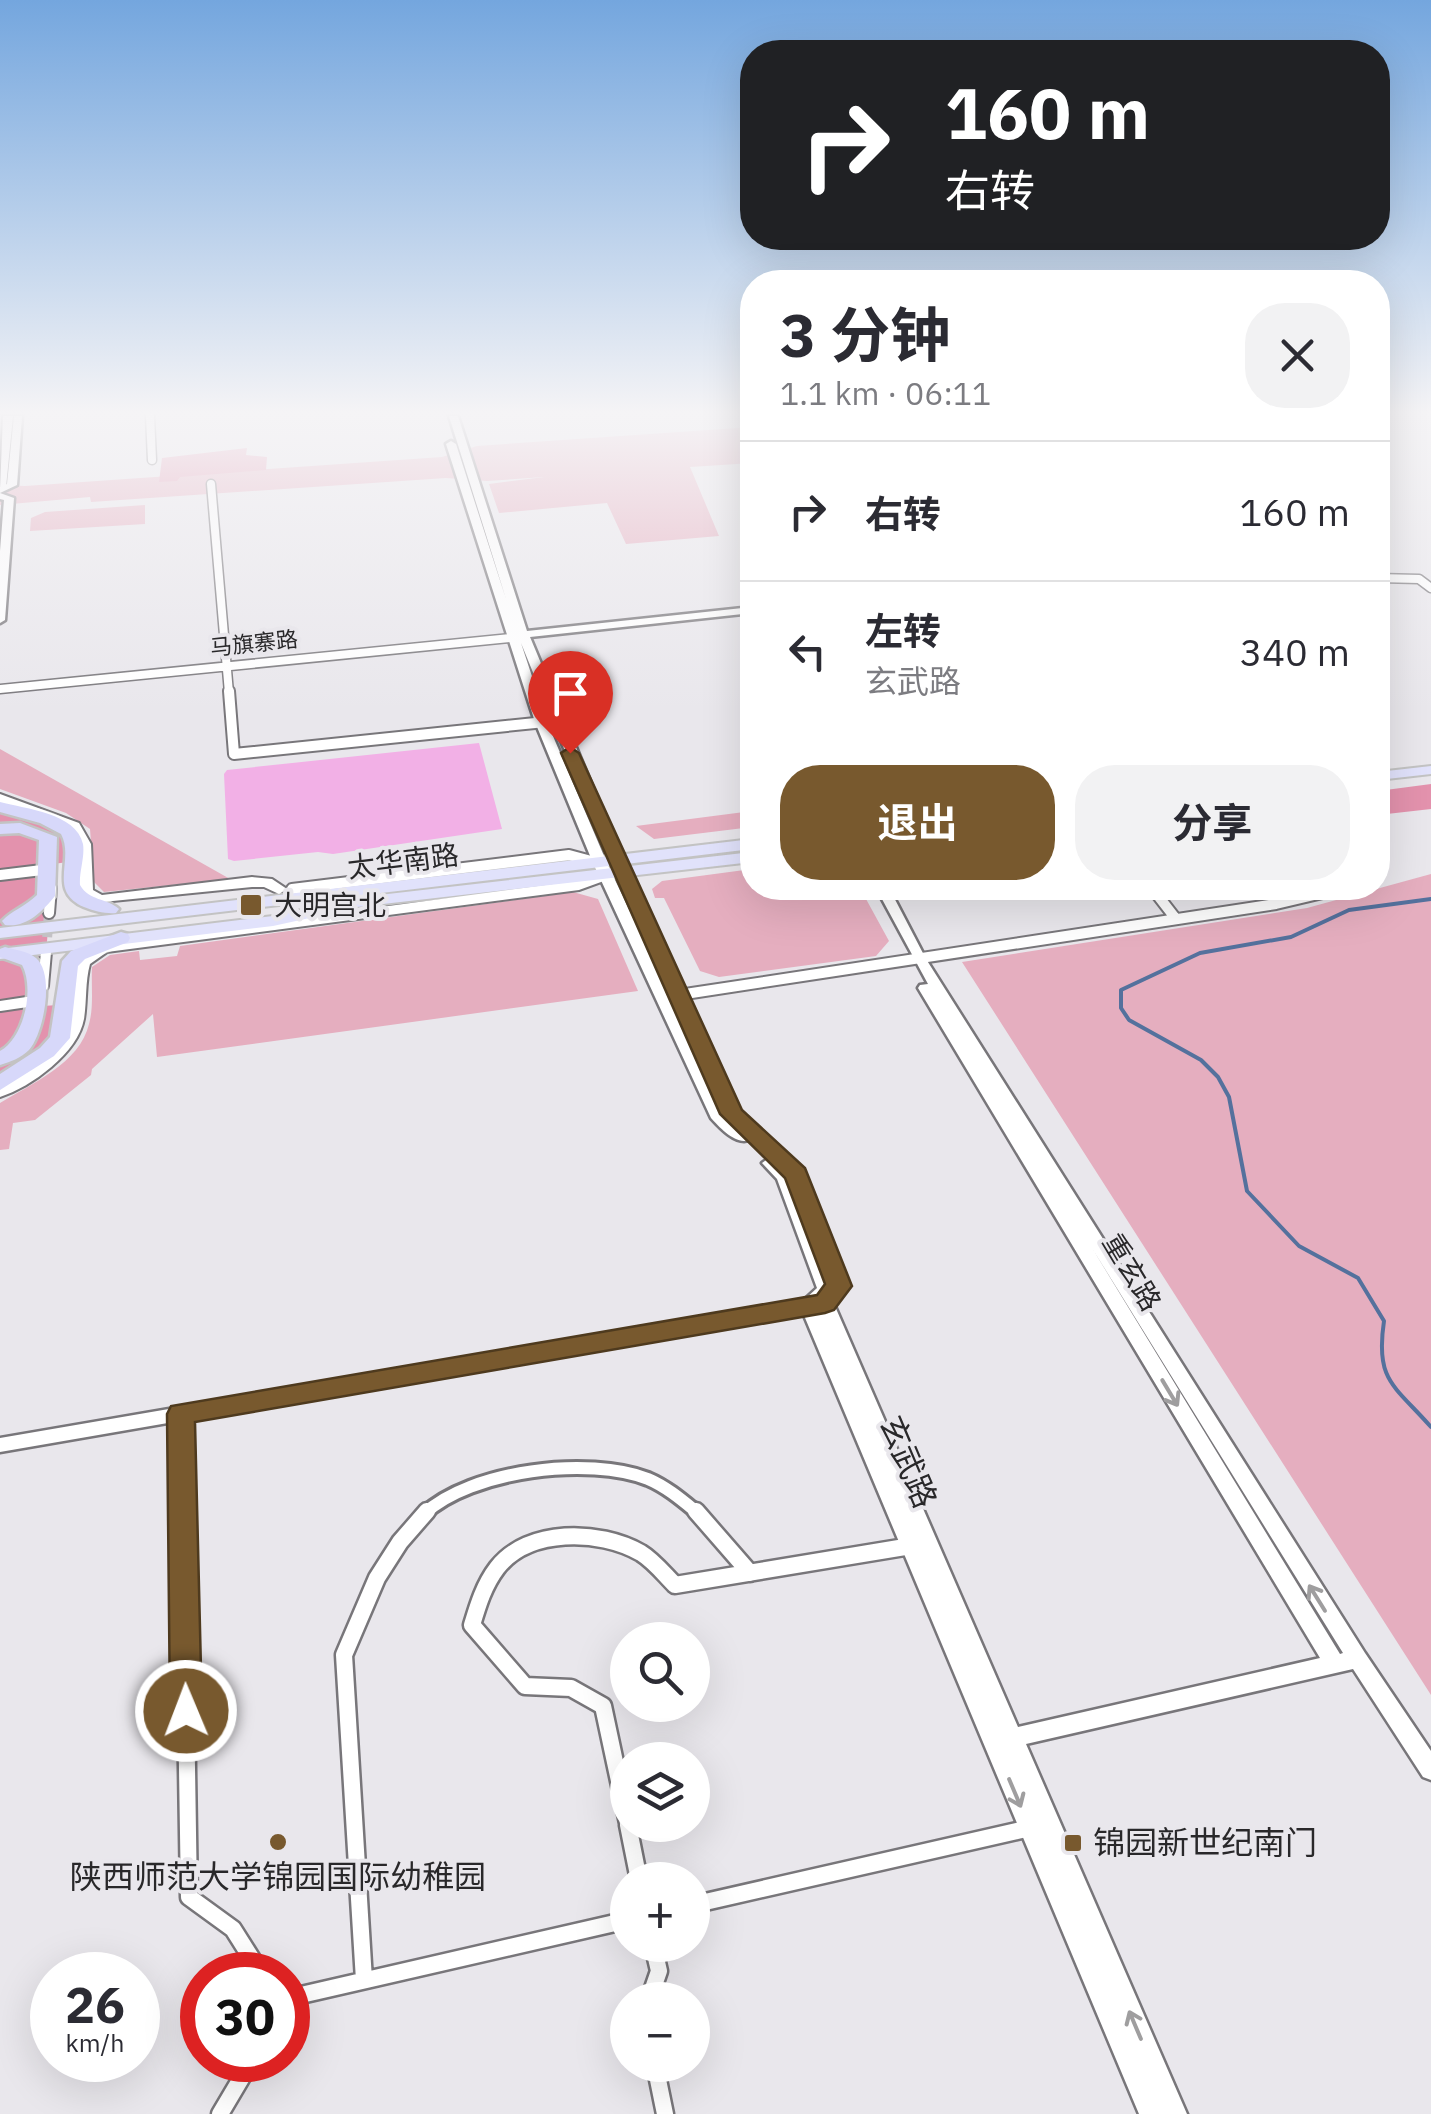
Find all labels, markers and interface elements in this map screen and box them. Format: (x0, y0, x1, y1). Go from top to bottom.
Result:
text: 160 m (945, 67, 1150, 158)
icon: right (780, 80, 910, 210)
text: 右转 (945, 161, 1035, 219)
text: 3 分钟 (780, 295, 950, 374)
button: close (1245, 303, 1350, 408)
text: 1.1 km · 06:11 (780, 372, 991, 414)
icon: right (780, 484, 835, 539)
text: 160 m (1239, 487, 1350, 536)
text: 右转 (865, 489, 941, 538)
text: 左转 (865, 606, 941, 655)
street label: 马旗寨路 (209, 623, 299, 662)
icon: left (780, 624, 835, 679)
text: 340 m (1239, 627, 1350, 676)
pin (528, 651, 613, 754)
text: 玄武路 (865, 660, 961, 702)
icon: arrive (543, 666, 598, 721)
button: 退出 (780, 765, 1055, 880)
button: 分享 (1075, 765, 1350, 880)
street label: 太华南路 (345, 835, 461, 886)
place label: 大明宫北 (274, 886, 386, 923)
marker: 大明宫北 (238, 892, 264, 918)
street label: 重玄路 (1095, 1226, 1170, 1317)
one-way arrow (1160, 1378, 1180, 1407)
street label: 玄武路 (871, 1409, 947, 1514)
one-way arrow (1306, 1584, 1327, 1613)
map controls (610, 1622, 710, 2082)
button: search (610, 1622, 710, 1722)
position arrow (134, 1659, 238, 1763)
button: layers (610, 1742, 710, 1842)
one-way arrow (1008, 1777, 1026, 1808)
place label: 锦园新世纪南门 (1093, 1821, 1317, 1863)
marker: 陕西师范大学锦园国际幼稚园 (267, 1831, 289, 1853)
marker: 锦园新世纪南门 (1062, 1832, 1084, 1854)
place label: 陕西师范大学锦园国际幼稚园 (70, 1855, 486, 1897)
button: + (610, 1862, 710, 1962)
speed limit sign: 30 (180, 1952, 310, 2082)
text: 26 (65, 1972, 125, 2037)
button: − (610, 1982, 710, 2082)
one-way arrow (1125, 2010, 1143, 2041)
text: km/h (66, 2026, 124, 2059)

